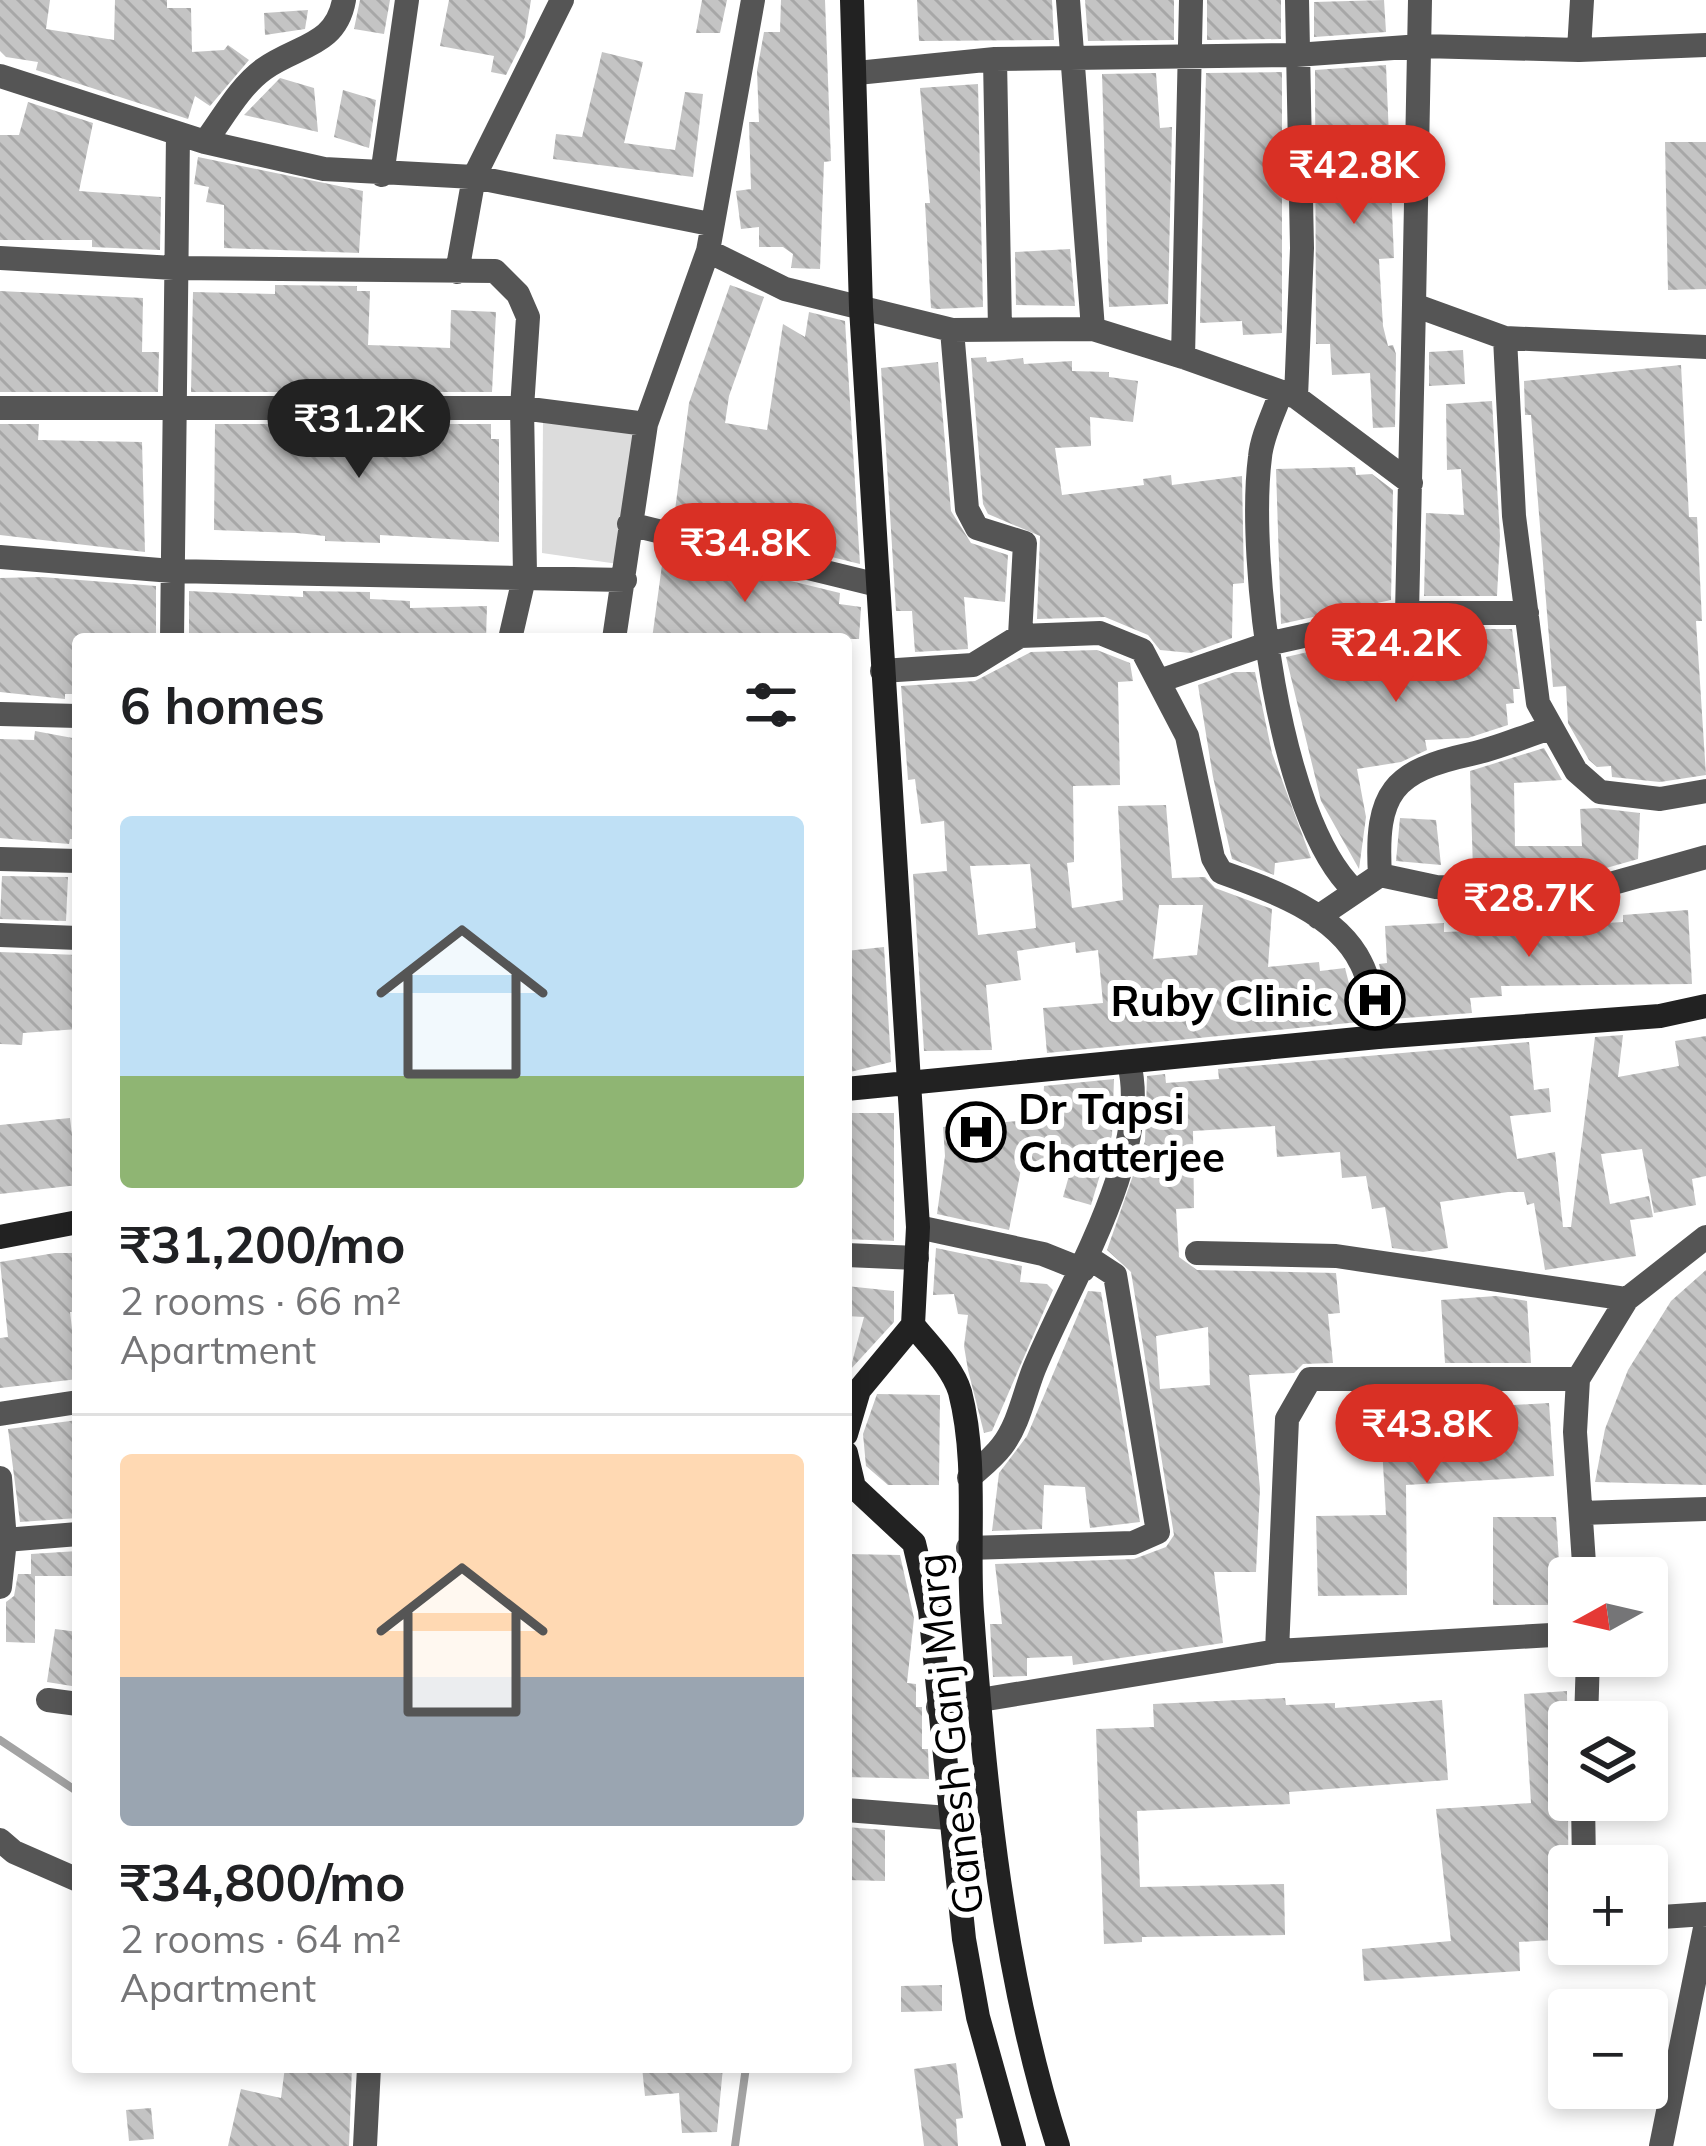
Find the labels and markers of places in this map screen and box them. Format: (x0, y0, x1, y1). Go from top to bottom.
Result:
pin: ₹42.8K (1256, 125, 1452, 227)
pin: ₹31.2K (261, 379, 457, 481)
pin: ₹34.8K (647, 503, 843, 605)
pin: ₹24.2K (1298, 603, 1494, 705)
pin: ₹28.7K (1431, 858, 1627, 960)
hospital icon: Ruby Clinic (1344, 969, 1406, 1031)
place label: Ruby Clinic (1110, 974, 1333, 1027)
place label: Dr Tapsi Chatterjee (1018, 1082, 1225, 1183)
hospital icon: Dr Tapsi Chatterjee (945, 1101, 1007, 1163)
pin: ₹43.8K (1329, 1384, 1525, 1486)

